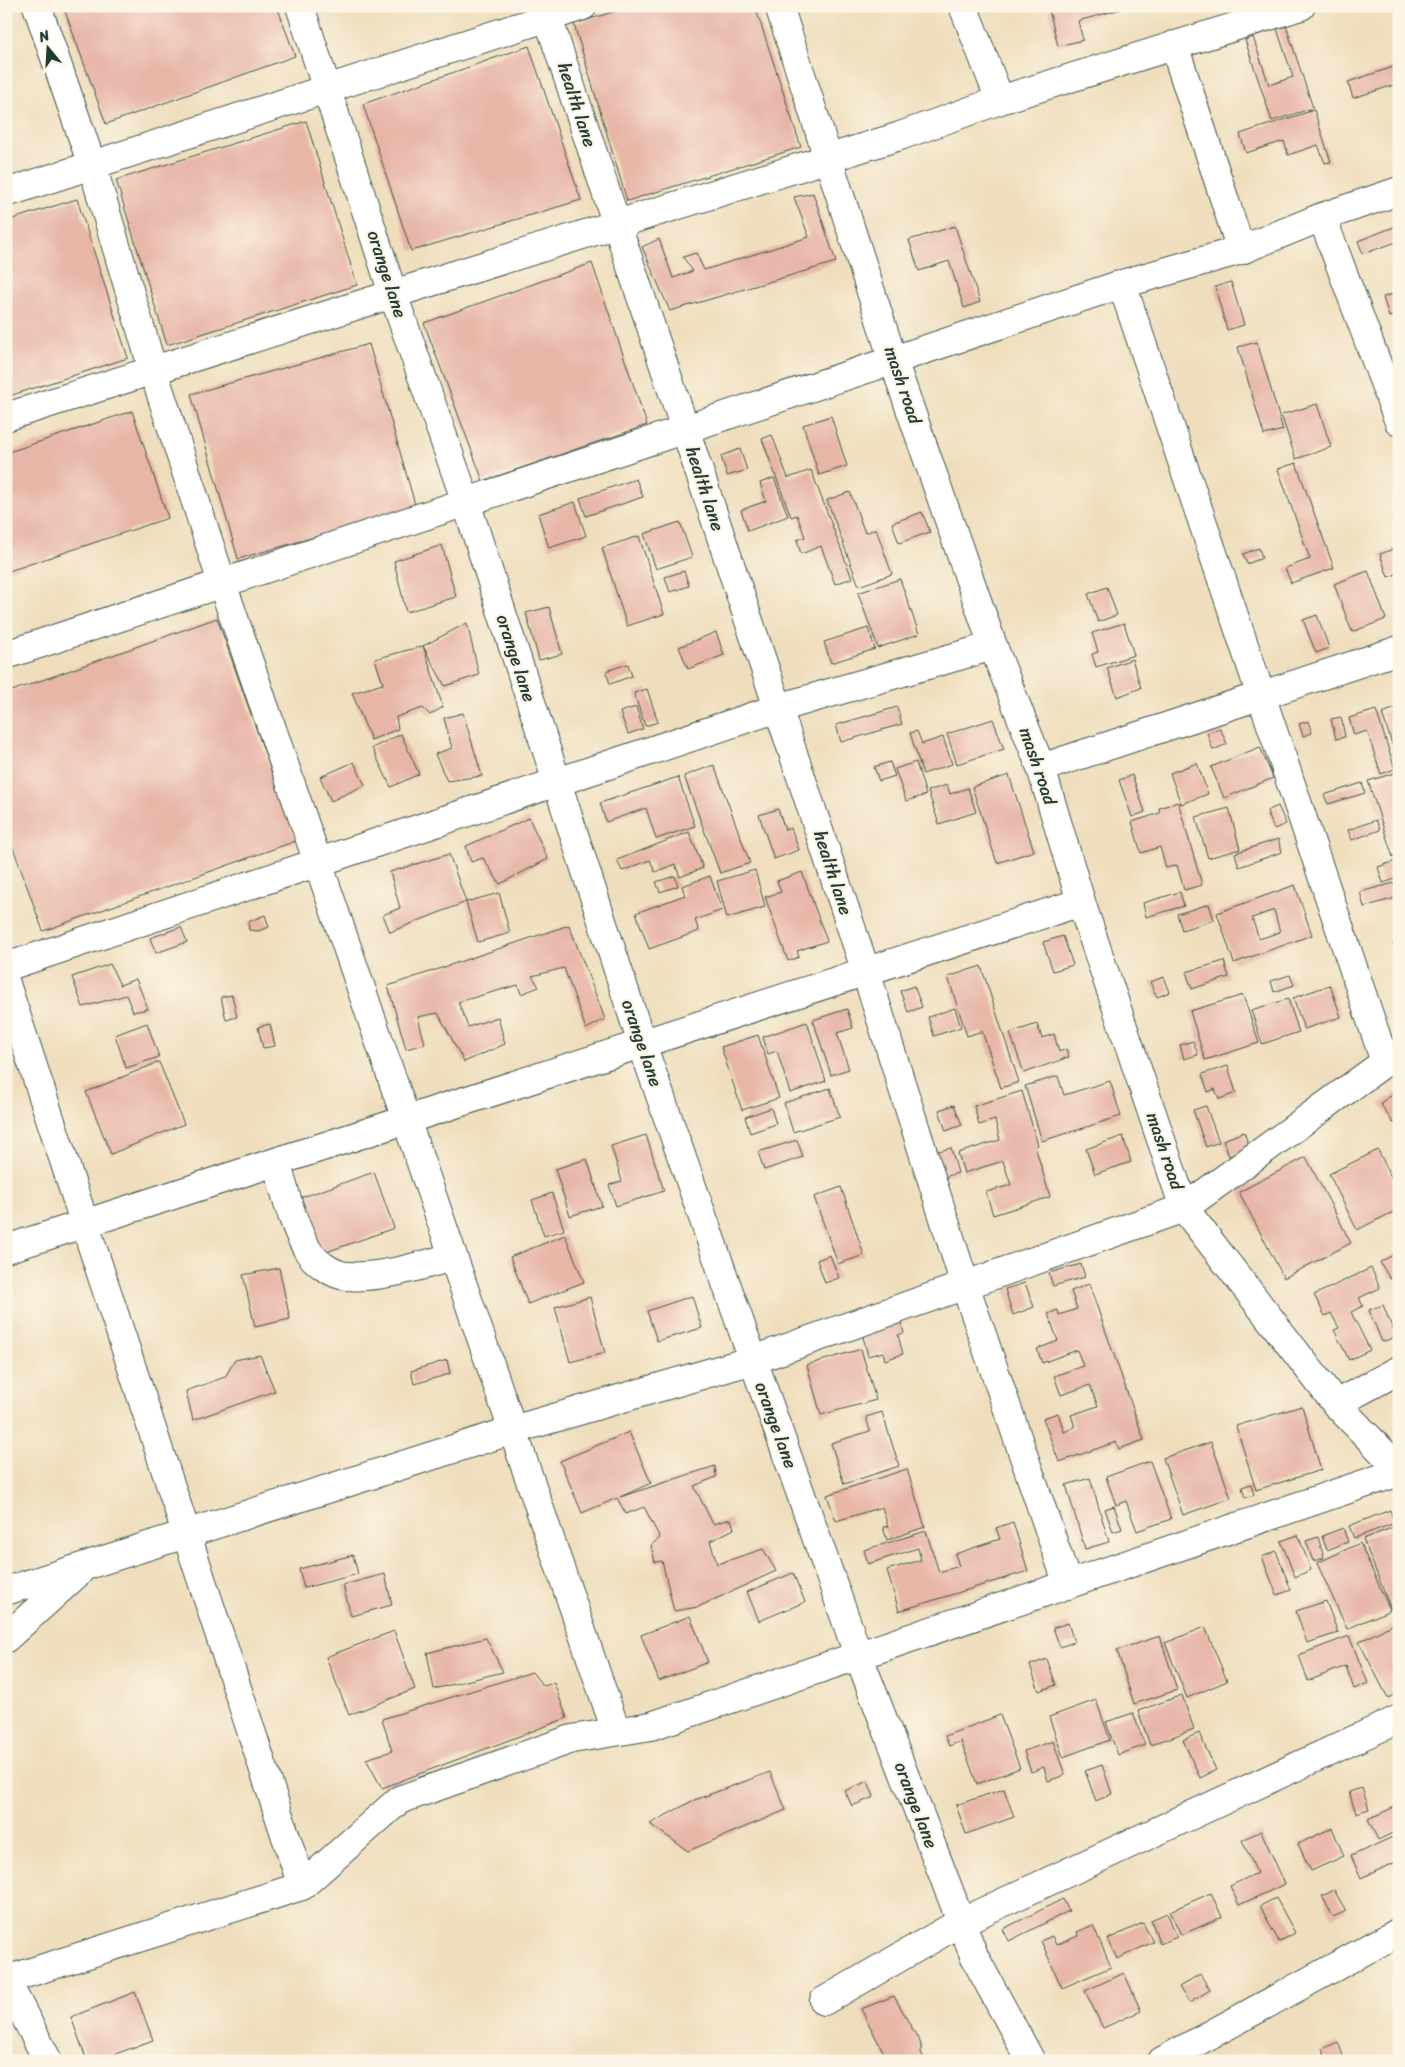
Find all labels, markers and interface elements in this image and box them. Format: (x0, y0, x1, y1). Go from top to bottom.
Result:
north arrow (22, 22, 72, 72)
text: N (35, 23, 53, 50)
street label: health lane (548, 58, 606, 152)
street label: orange lane (358, 226, 416, 322)
street label: mash road (875, 342, 932, 430)
street label: health lane (676, 442, 734, 536)
street label: orange lane (487, 610, 545, 706)
street label: mash road (1010, 723, 1067, 811)
street label: health lane (804, 826, 862, 920)
street label: orange lane (612, 995, 672, 1091)
street label: mash road (1137, 1108, 1194, 1196)
street label: orange lane (745, 1377, 807, 1473)
street label: orange lane (885, 1757, 947, 1853)

